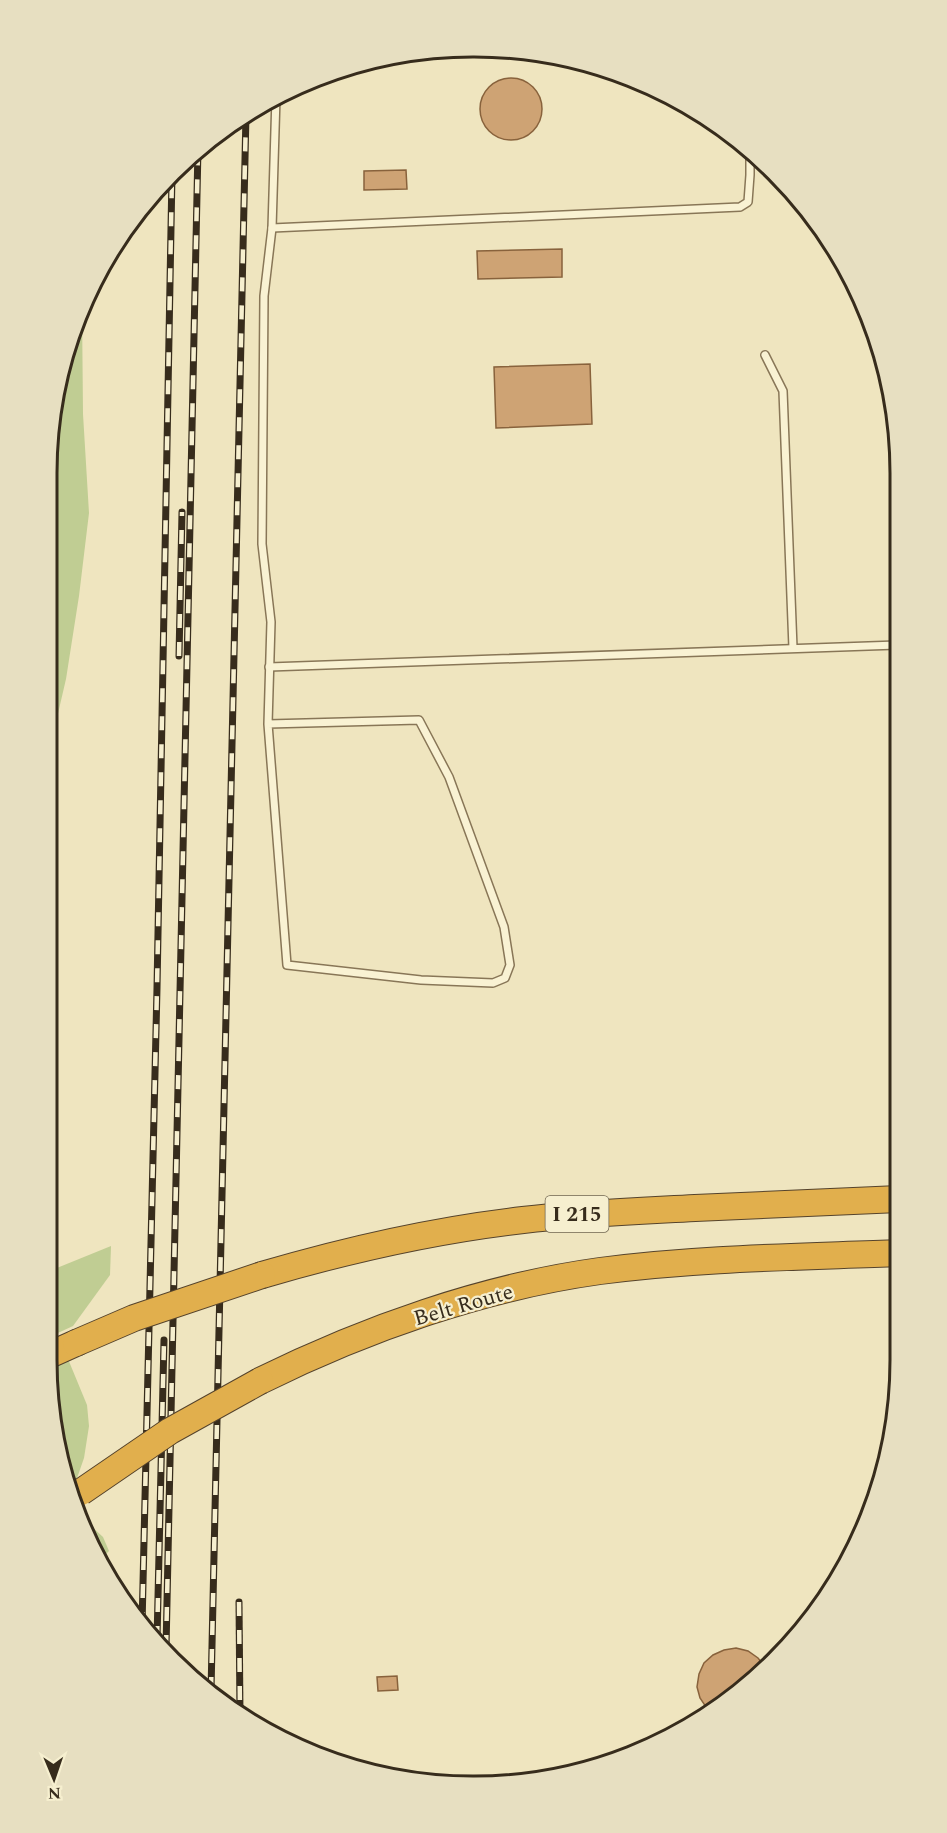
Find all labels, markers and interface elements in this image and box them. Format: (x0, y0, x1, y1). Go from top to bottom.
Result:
road number: I 215 (546, 1196, 608, 1232)
street label: Belt Route (410, 1275, 517, 1335)
north arrow (24, 1749, 84, 1809)
text: N (48, 1781, 61, 1805)

